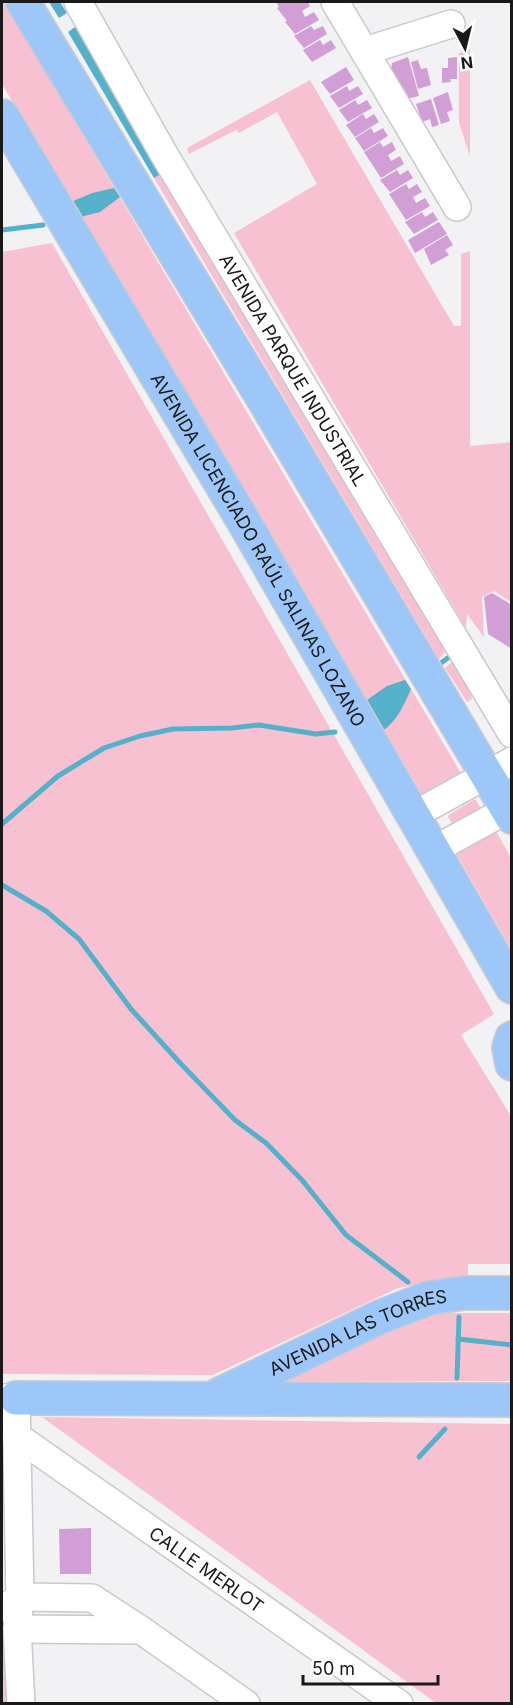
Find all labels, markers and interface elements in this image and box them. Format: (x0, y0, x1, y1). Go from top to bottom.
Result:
north arrow (435, 18, 495, 78)
text: N (460, 52, 474, 74)
street label: AVENIDA PARQUE INDUSTRIAL (216, 250, 371, 489)
street label: AVENIDA LICENCIADO RAÚL SALINAS LOZANO (147, 369, 370, 730)
street label: AVENIDA LAS TORRES (266, 1285, 448, 1379)
street label: CALLE MERLOT (145, 1522, 268, 1616)
scale bar (303, 1648, 438, 1686)
text: 50 m (312, 1658, 355, 1679)

